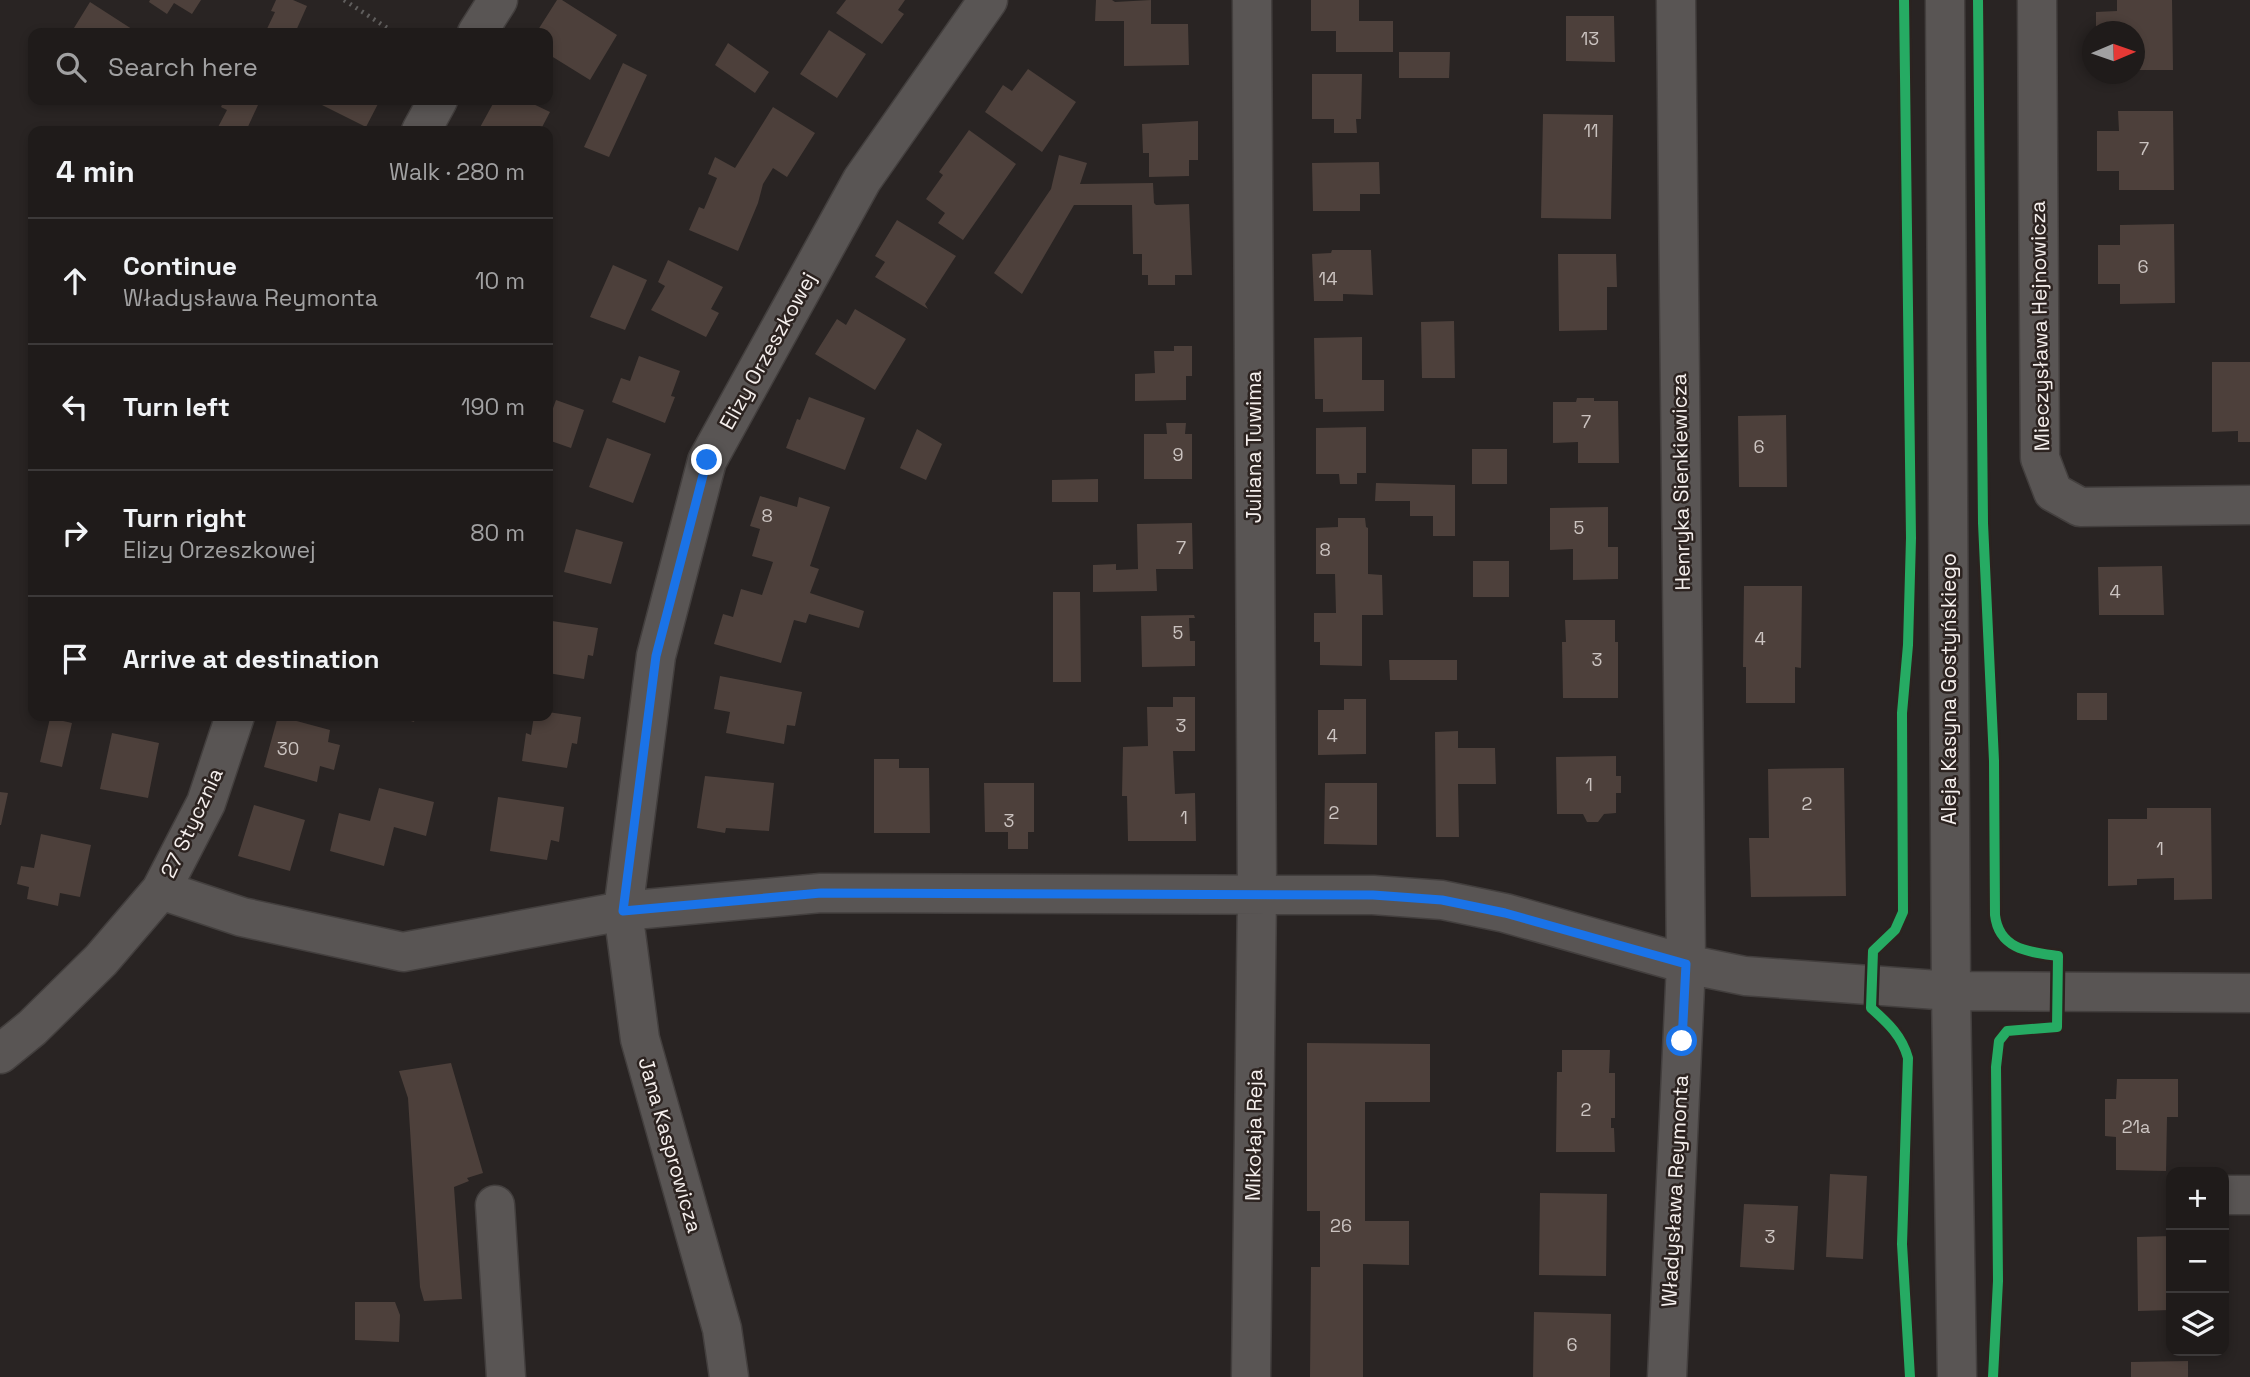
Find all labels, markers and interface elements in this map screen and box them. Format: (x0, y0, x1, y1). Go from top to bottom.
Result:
north arrow (2082, 21, 2145, 84)
house number: 13 (1581, 27, 1599, 50)
search box (28, 28, 553, 105)
icon: search (52, 48, 90, 86)
text: Search here (108, 50, 258, 84)
house number: 11 (1583, 119, 1599, 142)
house number: 7 (2139, 137, 2149, 160)
text: 4 min (56, 152, 135, 191)
text: Walk · 280 m (389, 157, 525, 187)
street label: Mieczysława Hejnowicza (2024, 200, 2055, 452)
text: Continue (123, 249, 237, 283)
house number: 6 (2137, 255, 2149, 278)
icon: ahead (56, 262, 94, 300)
text: 10 m (475, 266, 525, 296)
street label: Elizy Orzeszkowej (713, 267, 822, 434)
house number: 14 (1319, 267, 1337, 290)
text: Władysława Reymonta (123, 283, 378, 313)
street label: Juliana Tuwima (1240, 371, 1267, 523)
street label: Henryka Sienkiewicza (1665, 373, 1696, 591)
icon: left (56, 388, 94, 426)
text: Turn left (123, 390, 230, 424)
text: 190 m (461, 392, 525, 422)
house number: 7 (1581, 410, 1591, 433)
house number: 6 (1753, 435, 1765, 458)
house number: 9 (1172, 443, 1184, 466)
route end (691, 444, 722, 475)
text: Turn right (123, 501, 247, 535)
house number: 8 (761, 504, 773, 527)
icon: right (56, 514, 94, 552)
house number: 5 (1574, 516, 1584, 539)
text: 80 m (470, 518, 525, 548)
text: Elizy Orzeszkowej (123, 535, 316, 565)
house number: 7 (1176, 536, 1186, 559)
house number: 8 (1319, 538, 1331, 561)
street label: Aleja Kasyna Gostyńskiego (1935, 553, 1962, 825)
house number: 4 (2109, 580, 2121, 603)
house number: 5 (1173, 621, 1183, 644)
house number: 4 (1754, 627, 1766, 650)
icon: arrive (56, 640, 94, 678)
text: Arrive at destination (123, 642, 380, 676)
house number: 3 (1592, 648, 1602, 671)
house number: 3 (1176, 714, 1186, 737)
house number: 4 (1326, 724, 1338, 747)
house number: 30 (277, 737, 299, 760)
street label: 27 Stycznia (154, 763, 229, 882)
house number: 1 (1585, 773, 1593, 796)
house number: 2 (1802, 792, 1812, 815)
house number: 2 (1329, 801, 1339, 824)
house number: 1 (1180, 806, 1188, 829)
house number: 3 (1004, 809, 1014, 832)
house number: 1 (2156, 837, 2164, 860)
route start (1666, 1025, 1697, 1056)
street label: Jana Kasprowicza (633, 1054, 708, 1236)
street label: Mikołaja Reja (1239, 1069, 1268, 1201)
street label: Władysława Reymonta (1655, 1074, 1694, 1308)
house number: 2 (1581, 1098, 1591, 1121)
house number: 21a (2122, 1115, 2150, 1138)
map controls (2166, 1167, 2229, 1356)
button: + (2166, 1167, 2229, 1230)
house number: 26 (1330, 1214, 1352, 1237)
house number: 3 (1765, 1225, 1775, 1248)
button: − (2166, 1230, 2229, 1293)
button: layers (2166, 1293, 2229, 1356)
house number: 6 (1566, 1333, 1578, 1356)

